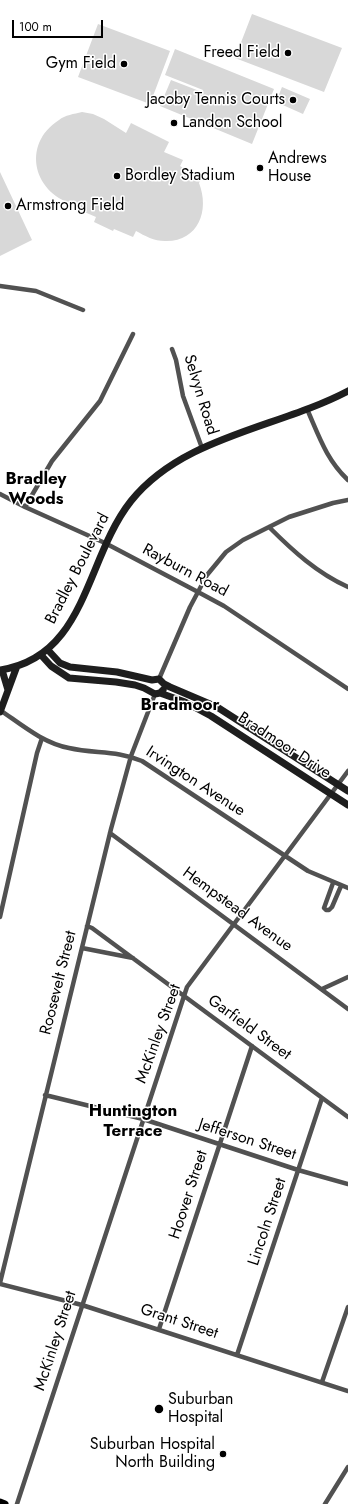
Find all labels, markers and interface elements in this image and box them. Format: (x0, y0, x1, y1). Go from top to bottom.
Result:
scale bar (14, 12, 105, 38)
text: 100 m (19, 18, 52, 36)
place label: Freed Field (203, 43, 280, 63)
marker: Freed Field (283, 48, 293, 58)
place label: Gym Field (46, 54, 116, 74)
marker: Gym Field (119, 59, 129, 69)
place label: Jacoby Tennis Courts (146, 90, 285, 110)
marker: Jacoby Tennis Courts (288, 95, 298, 105)
place label: Landon School (182, 113, 282, 133)
marker: Landon School (169, 118, 179, 128)
place label: Andrews House (268, 149, 327, 187)
marker: Andrews House (255, 163, 265, 173)
place label: Bordley Stadium (125, 166, 235, 186)
marker: Bordley Stadium (112, 171, 122, 181)
place label: Armstrong Field (16, 196, 124, 216)
marker: Armstrong Field (3, 201, 13, 211)
street label: Selvyn Road (179, 353, 221, 437)
district label: Bradley Woods (6, 470, 66, 510)
street label: Bradley Boulevard (42, 510, 114, 628)
street label: Rayburn Road (139, 540, 231, 602)
district label: Bradmoor (141, 696, 219, 716)
street label: Bradmoor Drive (234, 709, 334, 783)
street label: Irvington Avenue (142, 743, 248, 821)
street label: Hempstead Avenue (178, 864, 296, 956)
street label: Roosevelt Street (37, 929, 81, 1037)
street label: McKinley Street (132, 982, 186, 1086)
street label: Garfield Street (204, 991, 294, 1065)
district label: Huntington Terrace (89, 1102, 177, 1142)
street label: Jefferson Street (196, 1115, 298, 1165)
street label: Hoover Street (166, 1148, 212, 1242)
street label: Lincoln Street (245, 1176, 291, 1268)
street label: McKinley Street (31, 1289, 81, 1393)
street label: Grant Street (138, 1300, 220, 1344)
place label: Suburban Hospital (168, 1390, 233, 1428)
marker: Suburban Hospital (153, 1403, 165, 1415)
place label: Suburban Hospital North Building (90, 1435, 215, 1473)
marker: Suburban Hospital North Building (218, 1449, 228, 1459)

